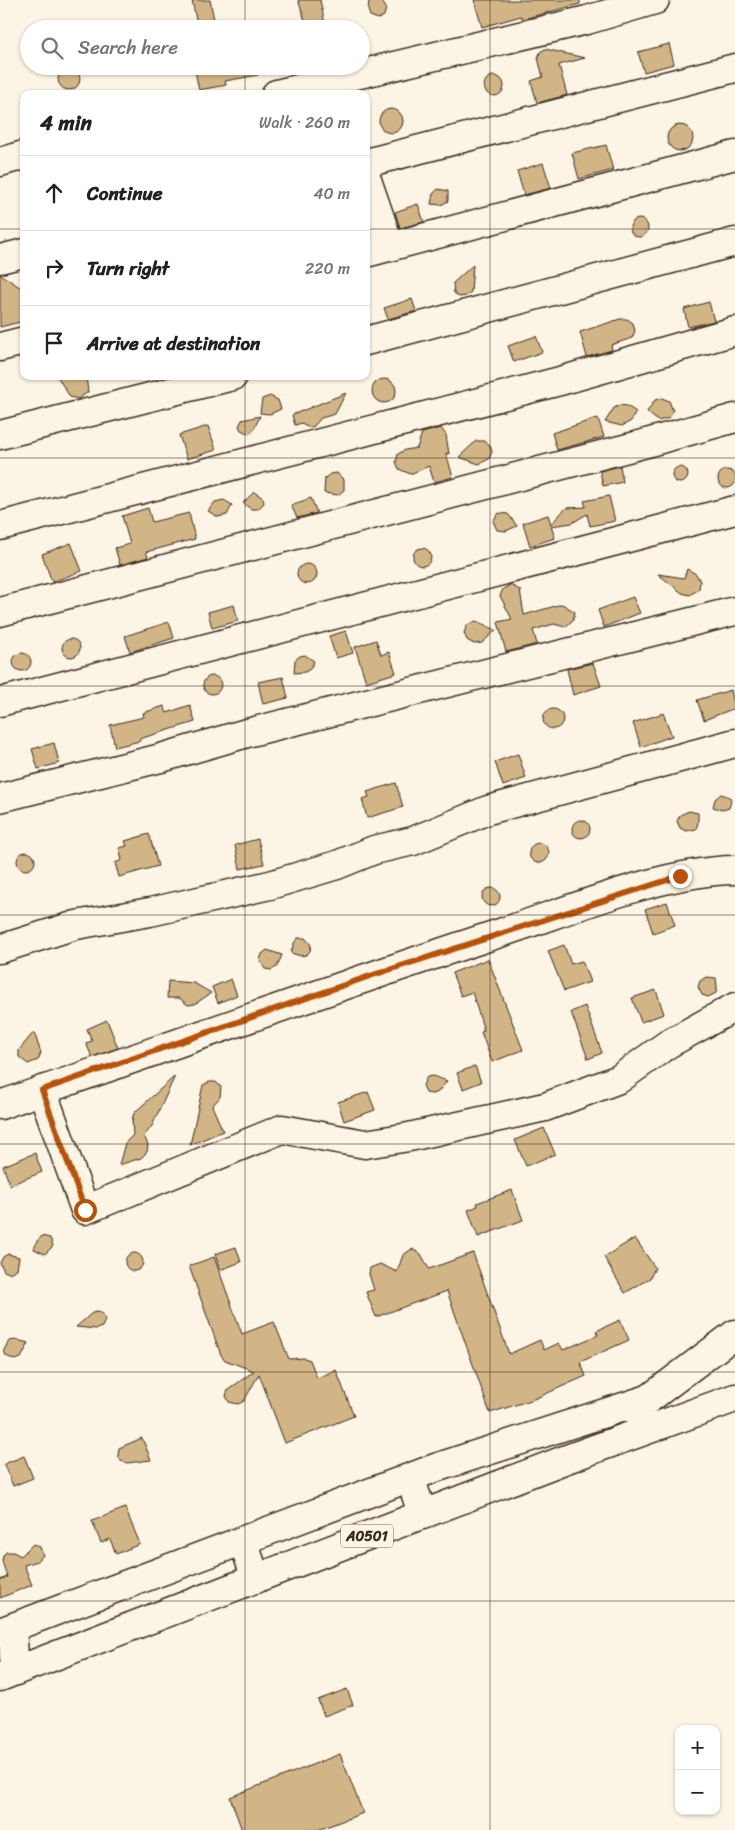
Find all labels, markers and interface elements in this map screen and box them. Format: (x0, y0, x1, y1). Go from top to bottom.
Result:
search box (20, 20, 370, 75)
text: Search here (78, 31, 178, 64)
icon: search (38, 34, 66, 62)
text: 4 min (40, 104, 92, 142)
text: Walk · 260 m (259, 108, 350, 137)
text: Continue (87, 177, 163, 210)
icon: ahead (40, 179, 68, 207)
text: 40 m (313, 179, 350, 208)
text: Turn right (87, 252, 169, 285)
icon: right (40, 254, 68, 282)
text: 220 m (305, 254, 350, 283)
text: Arrive at destination (87, 327, 260, 360)
icon: arrive (40, 329, 68, 357)
route end (669, 865, 692, 888)
route start (74, 1199, 97, 1222)
road number: A0501 (341, 1524, 393, 1548)
map controls (675, 1725, 720, 1815)
button: + (675, 1725, 720, 1770)
button: − (675, 1770, 720, 1815)

